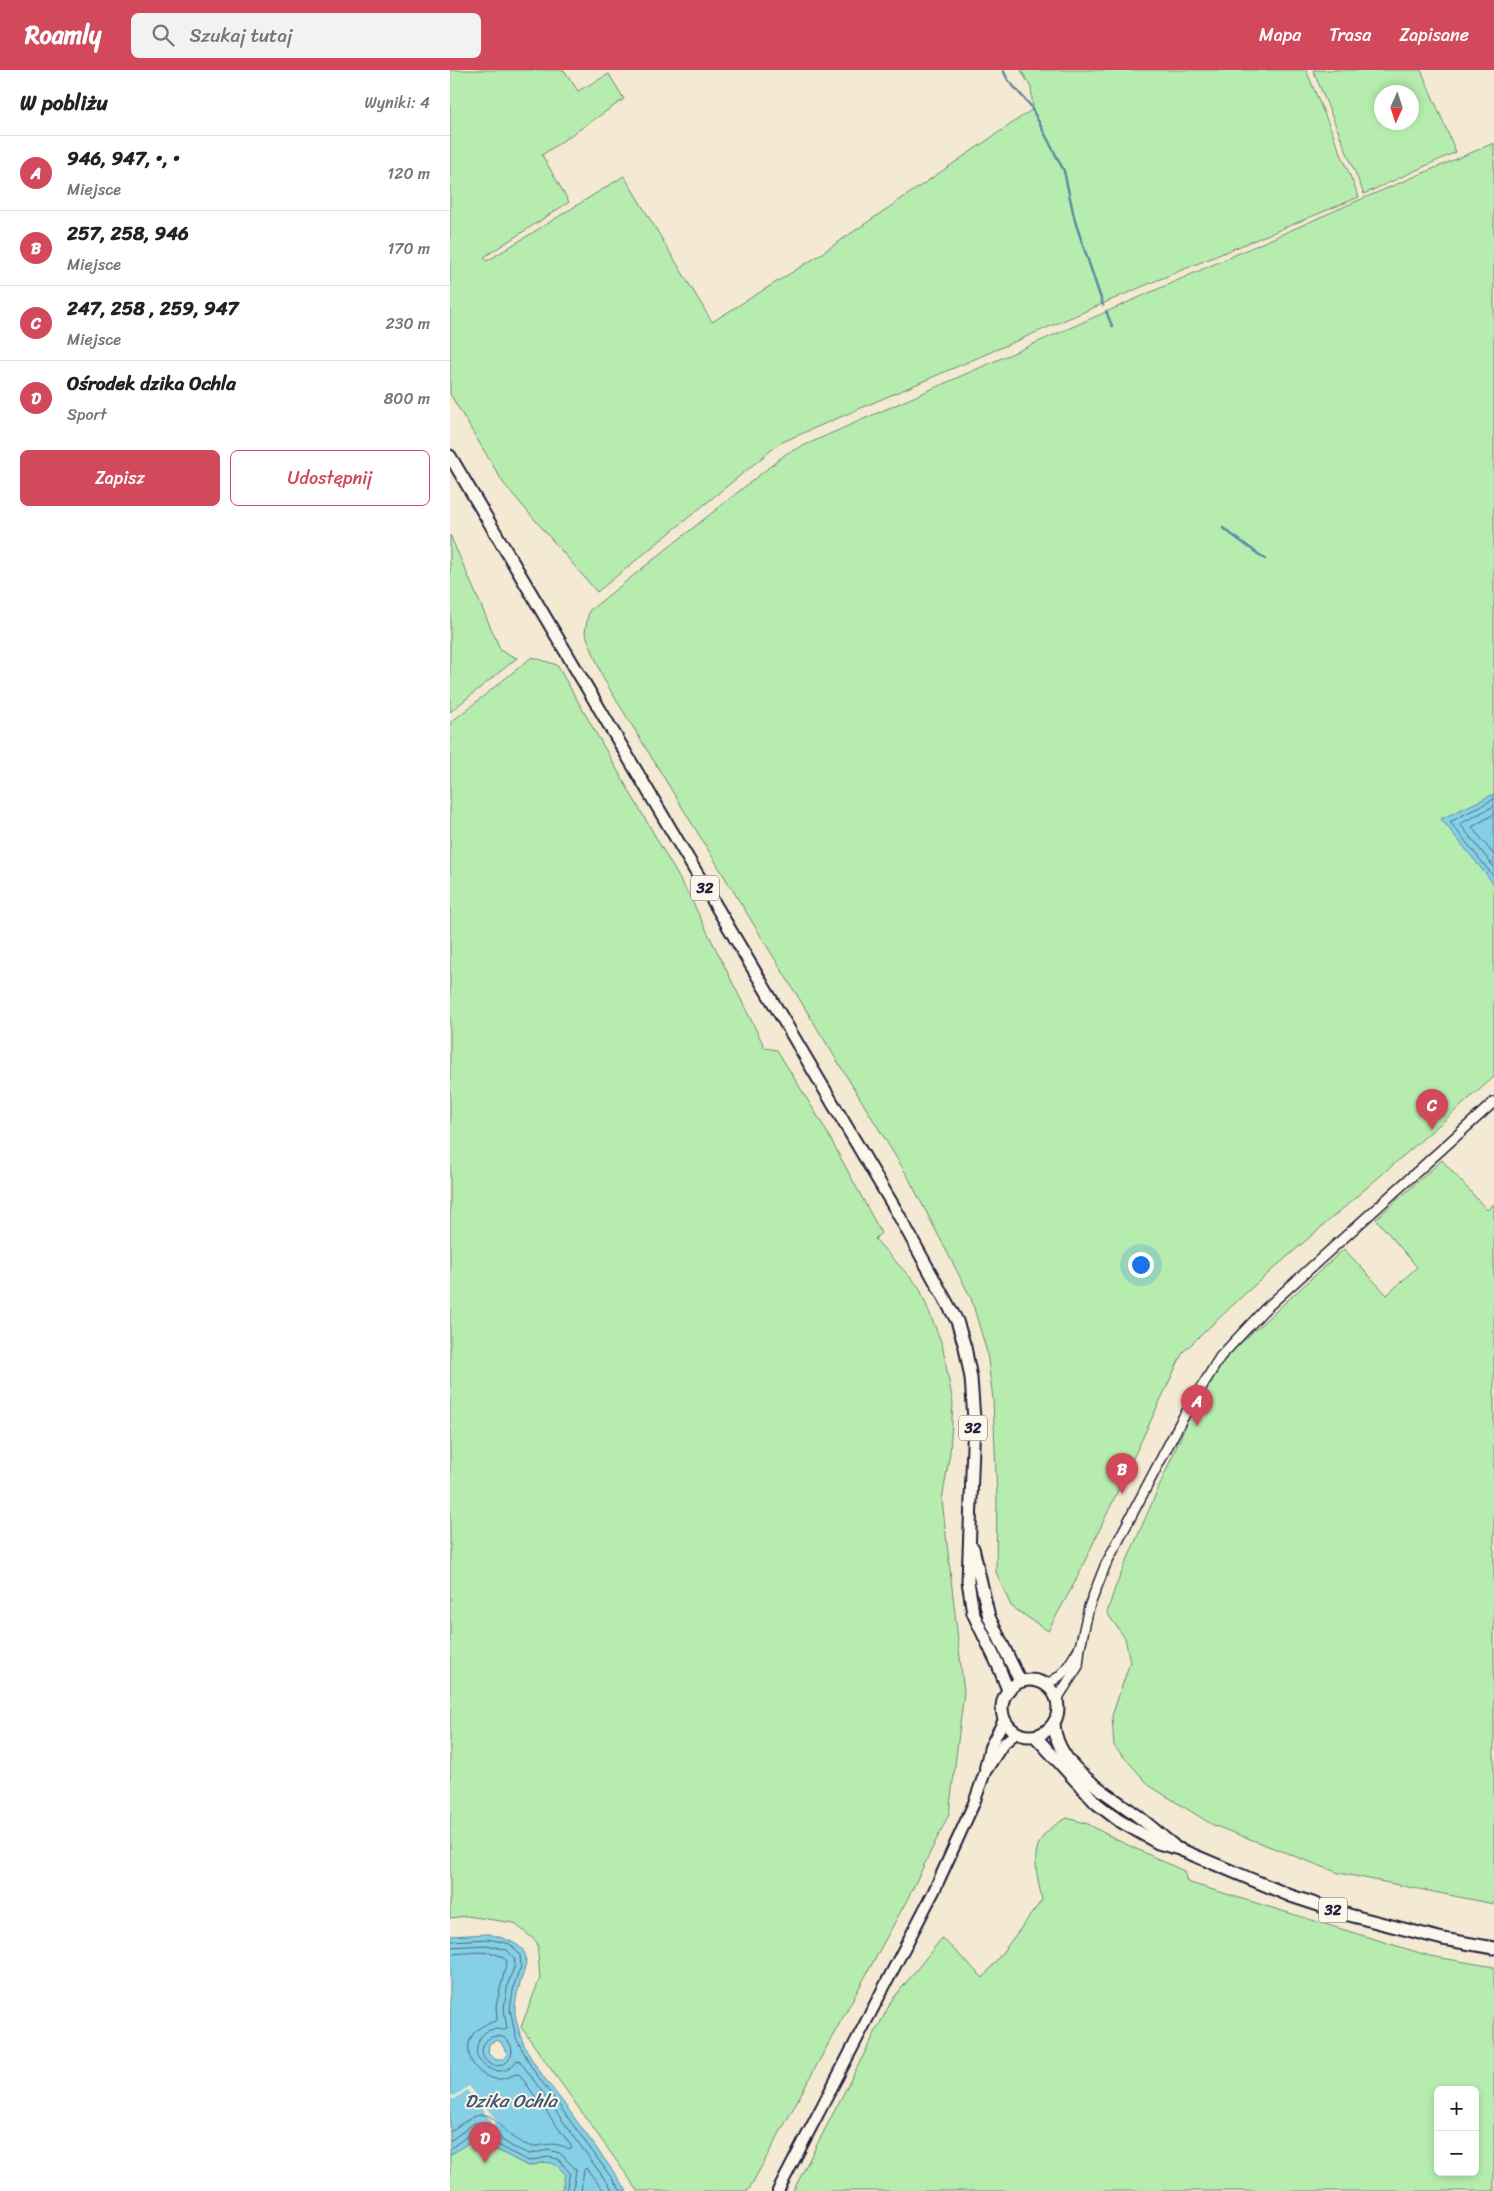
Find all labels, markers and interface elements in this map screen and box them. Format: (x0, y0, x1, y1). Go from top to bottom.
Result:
search box (131, 13, 481, 58)
text: Roamly (25, 14, 101, 56)
text: Szukaj tutaj (189, 19, 293, 52)
text: Mapa (1259, 19, 1301, 51)
text: Trasa (1329, 19, 1371, 51)
text: Zapisane (1399, 19, 1469, 51)
icon: search (149, 21, 177, 49)
text: W pobliżu (20, 84, 108, 122)
north arrow (1374, 85, 1419, 130)
text: Wyniki: 4 (364, 88, 430, 117)
text: 946, 947, •, • (67, 142, 180, 175)
text: A (31, 159, 41, 188)
text: 120 m (387, 159, 430, 188)
text: Miejsce (67, 175, 121, 204)
text: 257, 258, 946 (67, 217, 189, 250)
text: B (31, 234, 41, 263)
text: 170 m (387, 234, 430, 263)
text: Miejsce (67, 250, 121, 279)
text: 247, 258 , 259, 947 (67, 292, 238, 325)
text: C (31, 309, 41, 338)
text: 230 m (385, 309, 430, 338)
text: Miejsce (67, 325, 121, 354)
text: Ośrodek dzika Ochla (67, 367, 236, 400)
text: D (31, 384, 41, 413)
text: 800 m (384, 384, 430, 413)
text: Sport (67, 400, 107, 429)
button: Zapisz (20, 450, 220, 506)
button: Udostępnij (230, 450, 430, 506)
road number: 32 (691, 876, 719, 900)
pin: C (1416, 1089, 1448, 1130)
your location (1128, 1252, 1154, 1278)
pin: A (1181, 1385, 1213, 1426)
road number: 32 (959, 1416, 987, 1440)
pin: B (1106, 1453, 1138, 1494)
road number: 32 (1319, 1898, 1347, 1922)
water label: Dzika Ochla (465, 2085, 559, 2117)
map controls (1434, 2086, 1479, 2176)
button: + (1434, 2086, 1479, 2131)
pin: D (469, 2122, 501, 2163)
button: − (1434, 2131, 1479, 2176)

